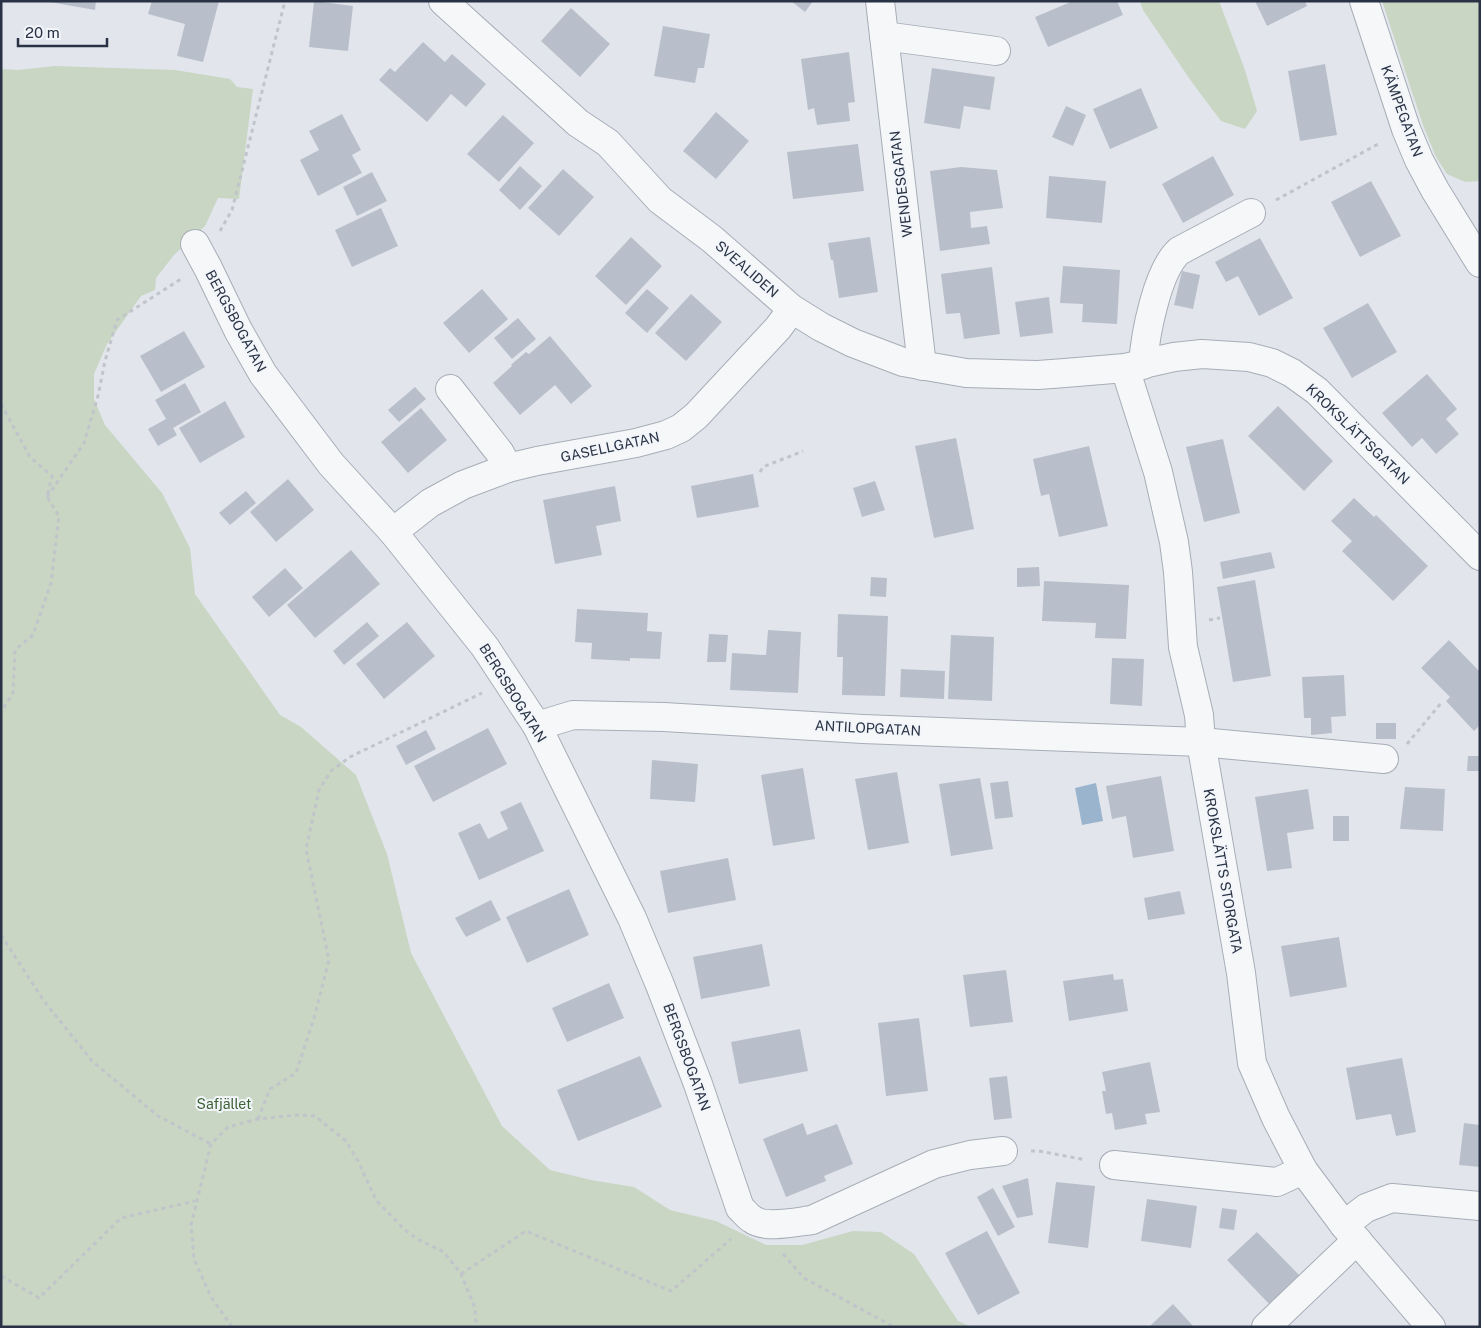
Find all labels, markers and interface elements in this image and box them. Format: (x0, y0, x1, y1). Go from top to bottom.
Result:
scale bar (18, 15, 106, 47)
text: 20 m (25, 24, 60, 41)
street label: KÄMPEGATAN (1378, 62, 1428, 159)
street label: WENDESGATAN (887, 130, 915, 238)
street label: SVEALIDEN (712, 237, 782, 301)
street label: BERGSBOGATAN (202, 267, 270, 375)
street label: KROKSLÄTTSGATAN (1303, 379, 1414, 487)
street label: GASELLGATAN (559, 429, 661, 465)
street label: BERGSBOGATAN (476, 641, 550, 745)
street label: ANTILOPGATAN (814, 717, 922, 739)
street label: KROKSLÄTTS STORGATA (1201, 787, 1247, 955)
street label: BERGSBOGATAN (660, 1001, 714, 1113)
park label: Safjället (197, 1096, 251, 1112)

